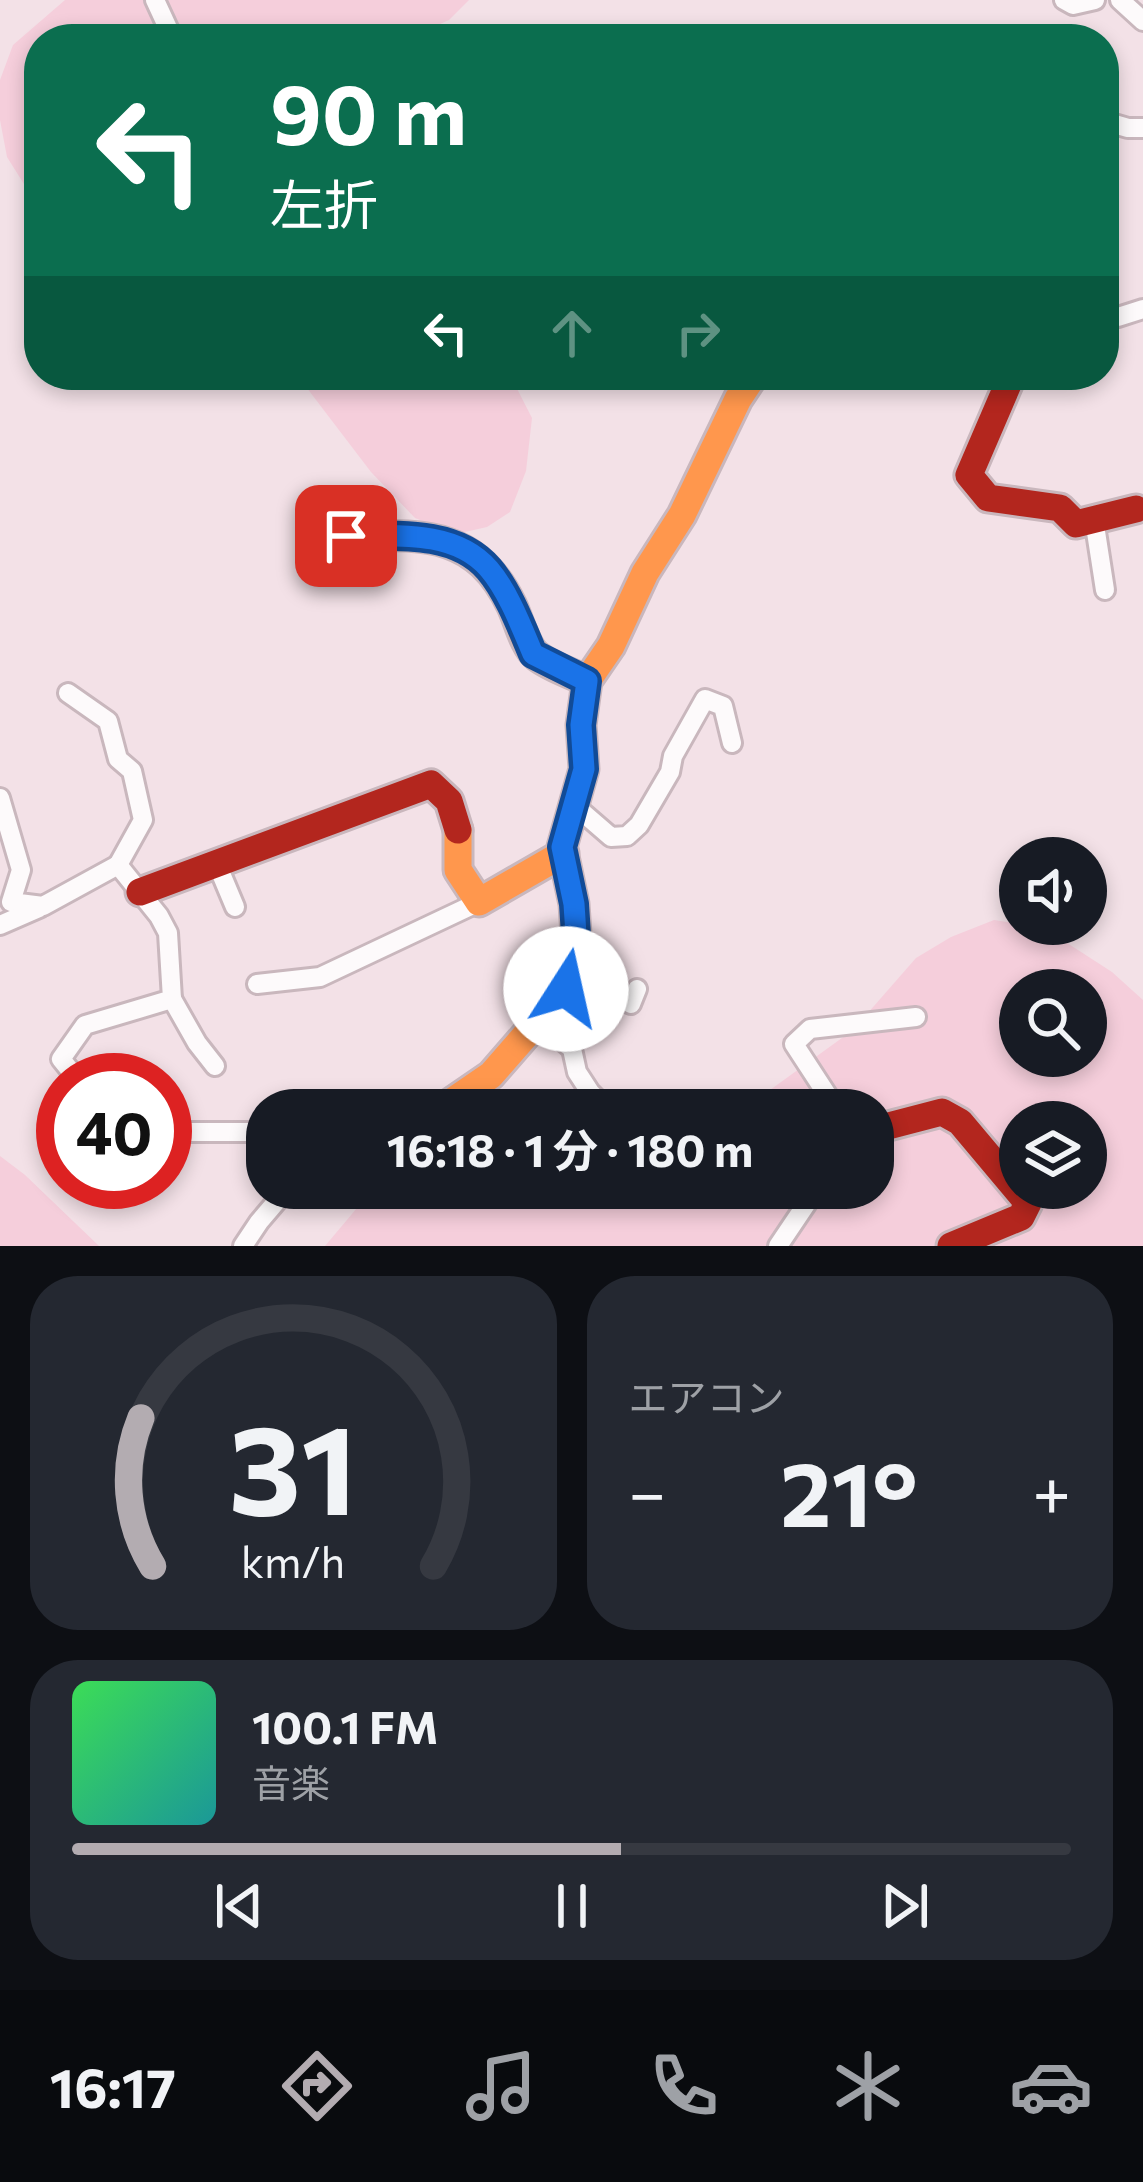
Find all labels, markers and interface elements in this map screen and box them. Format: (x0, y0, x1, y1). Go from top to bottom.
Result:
text: 90 m (270, 60, 467, 162)
icon: left (72, 72, 228, 228)
text: 左折 (270, 170, 378, 236)
icon: left (413, 300, 479, 366)
icon: ahead (539, 300, 605, 366)
icon: right (665, 300, 731, 366)
pin (295, 485, 397, 587)
icon: arrive (313, 503, 379, 569)
map controls (999, 837, 1107, 1209)
button: sound (999, 837, 1107, 945)
position arrow (503, 926, 629, 1052)
button: search (999, 969, 1107, 1077)
speed limit sign: 40 (36, 1053, 192, 1209)
button: layers (999, 1101, 1107, 1209)
text: 16:18 · 1 分 · 180 m (387, 1121, 753, 1176)
text: エアコン (629, 1372, 785, 1420)
text: 31 (229, 1388, 358, 1541)
text: 21° (780, 1435, 918, 1546)
text: − (629, 1450, 666, 1531)
text: + (1032, 1450, 1071, 1531)
text: km/h (241, 1534, 345, 1587)
text: 100.1 FM (252, 1698, 438, 1753)
text: 音楽 (252, 1758, 330, 1806)
icon: previous (206, 1873, 272, 1939)
icon: pause (539, 1873, 605, 1939)
icon: next (872, 1873, 938, 1939)
icon: directions (275, 2044, 359, 2128)
icon: music (459, 2044, 543, 2128)
icon: phone (642, 2044, 726, 2128)
icon: climate (826, 2044, 910, 2128)
icon: car (1009, 2044, 1093, 2128)
text: 16:17 (50, 2053, 176, 2119)

